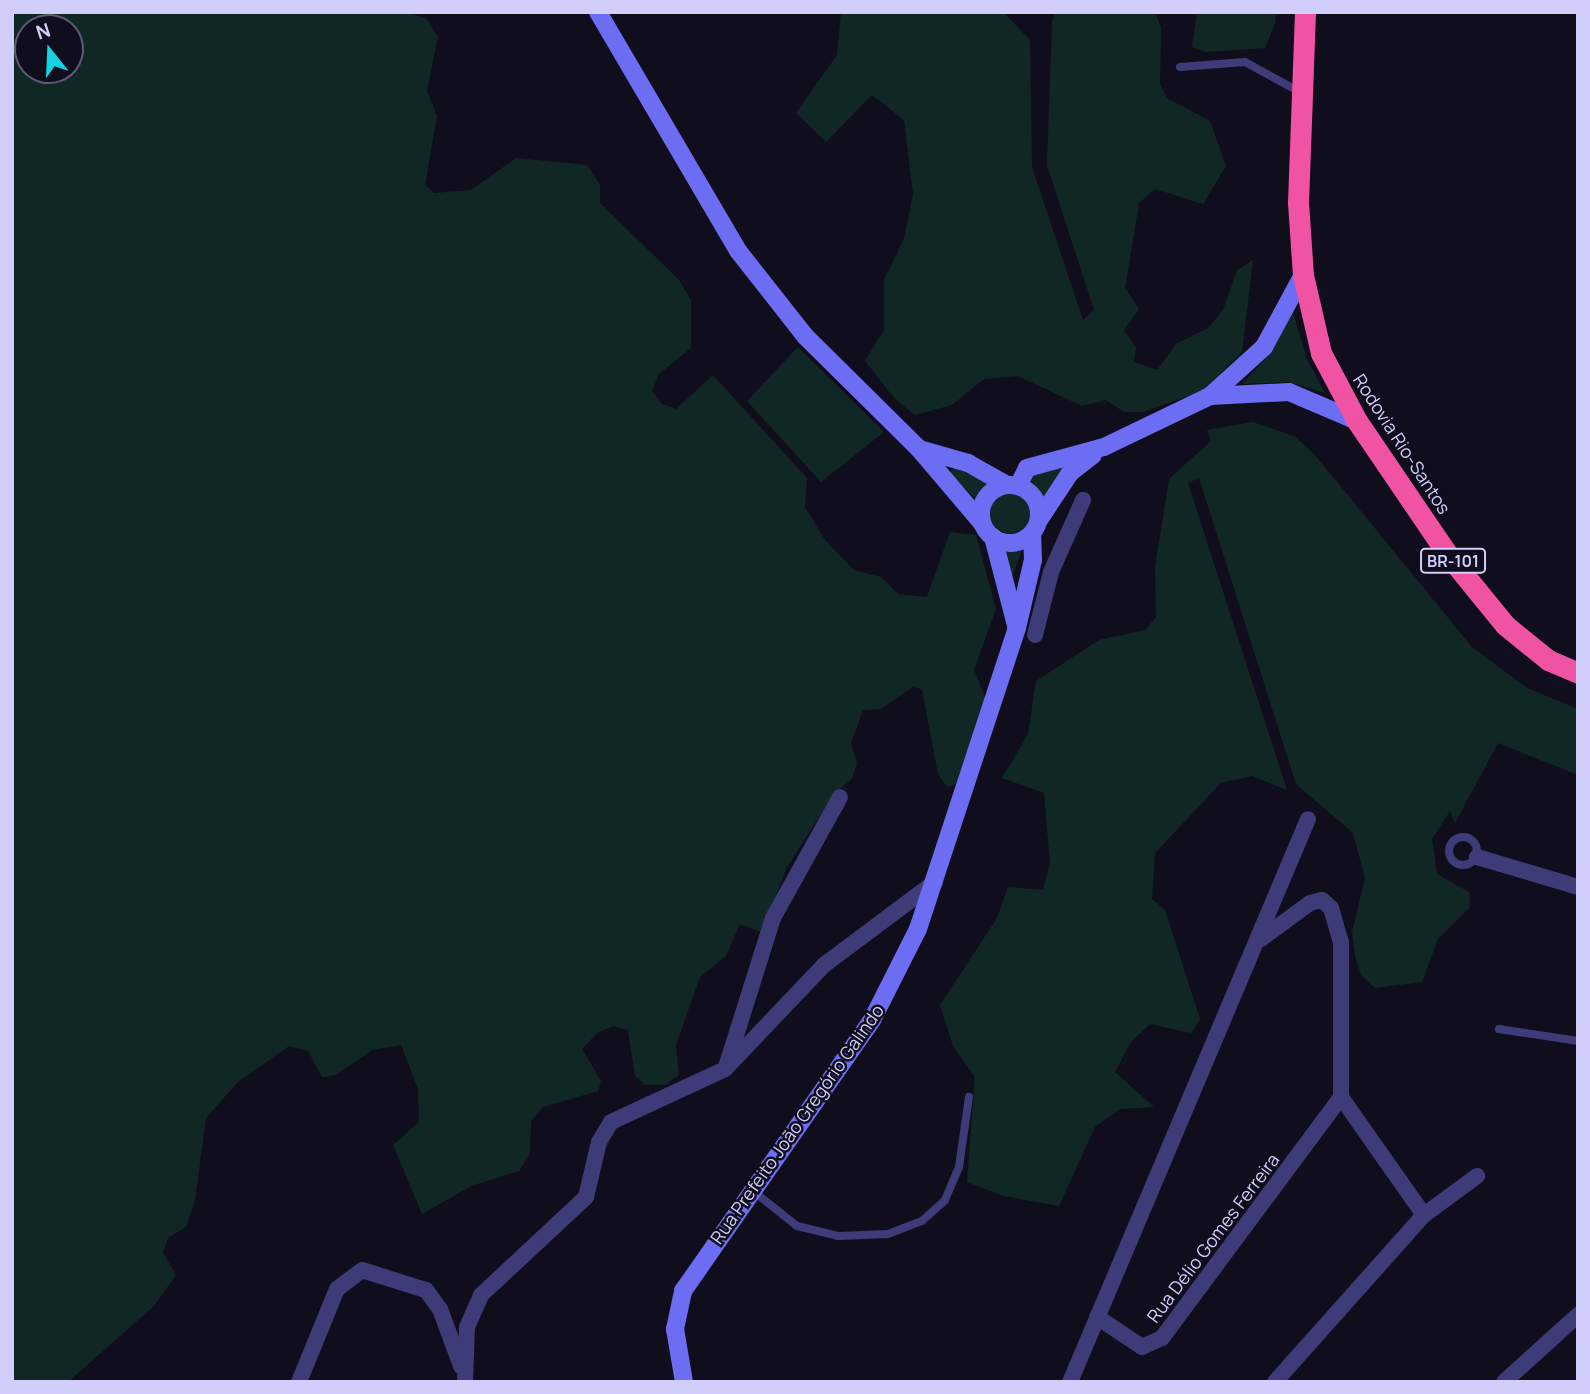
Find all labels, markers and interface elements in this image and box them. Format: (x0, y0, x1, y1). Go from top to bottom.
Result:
north arrow (14, 14, 84, 84)
text: N (33, 16, 54, 45)
street label: Rodovia Rio-Santos (1349, 370, 1455, 518)
road number: BR-101 (1420, 548, 1486, 574)
street label: Rua Prefeito João Gregório Galindo (706, 1000, 888, 1248)
street label: Rua Délio Gomes Ferreira (1142, 1149, 1284, 1327)

